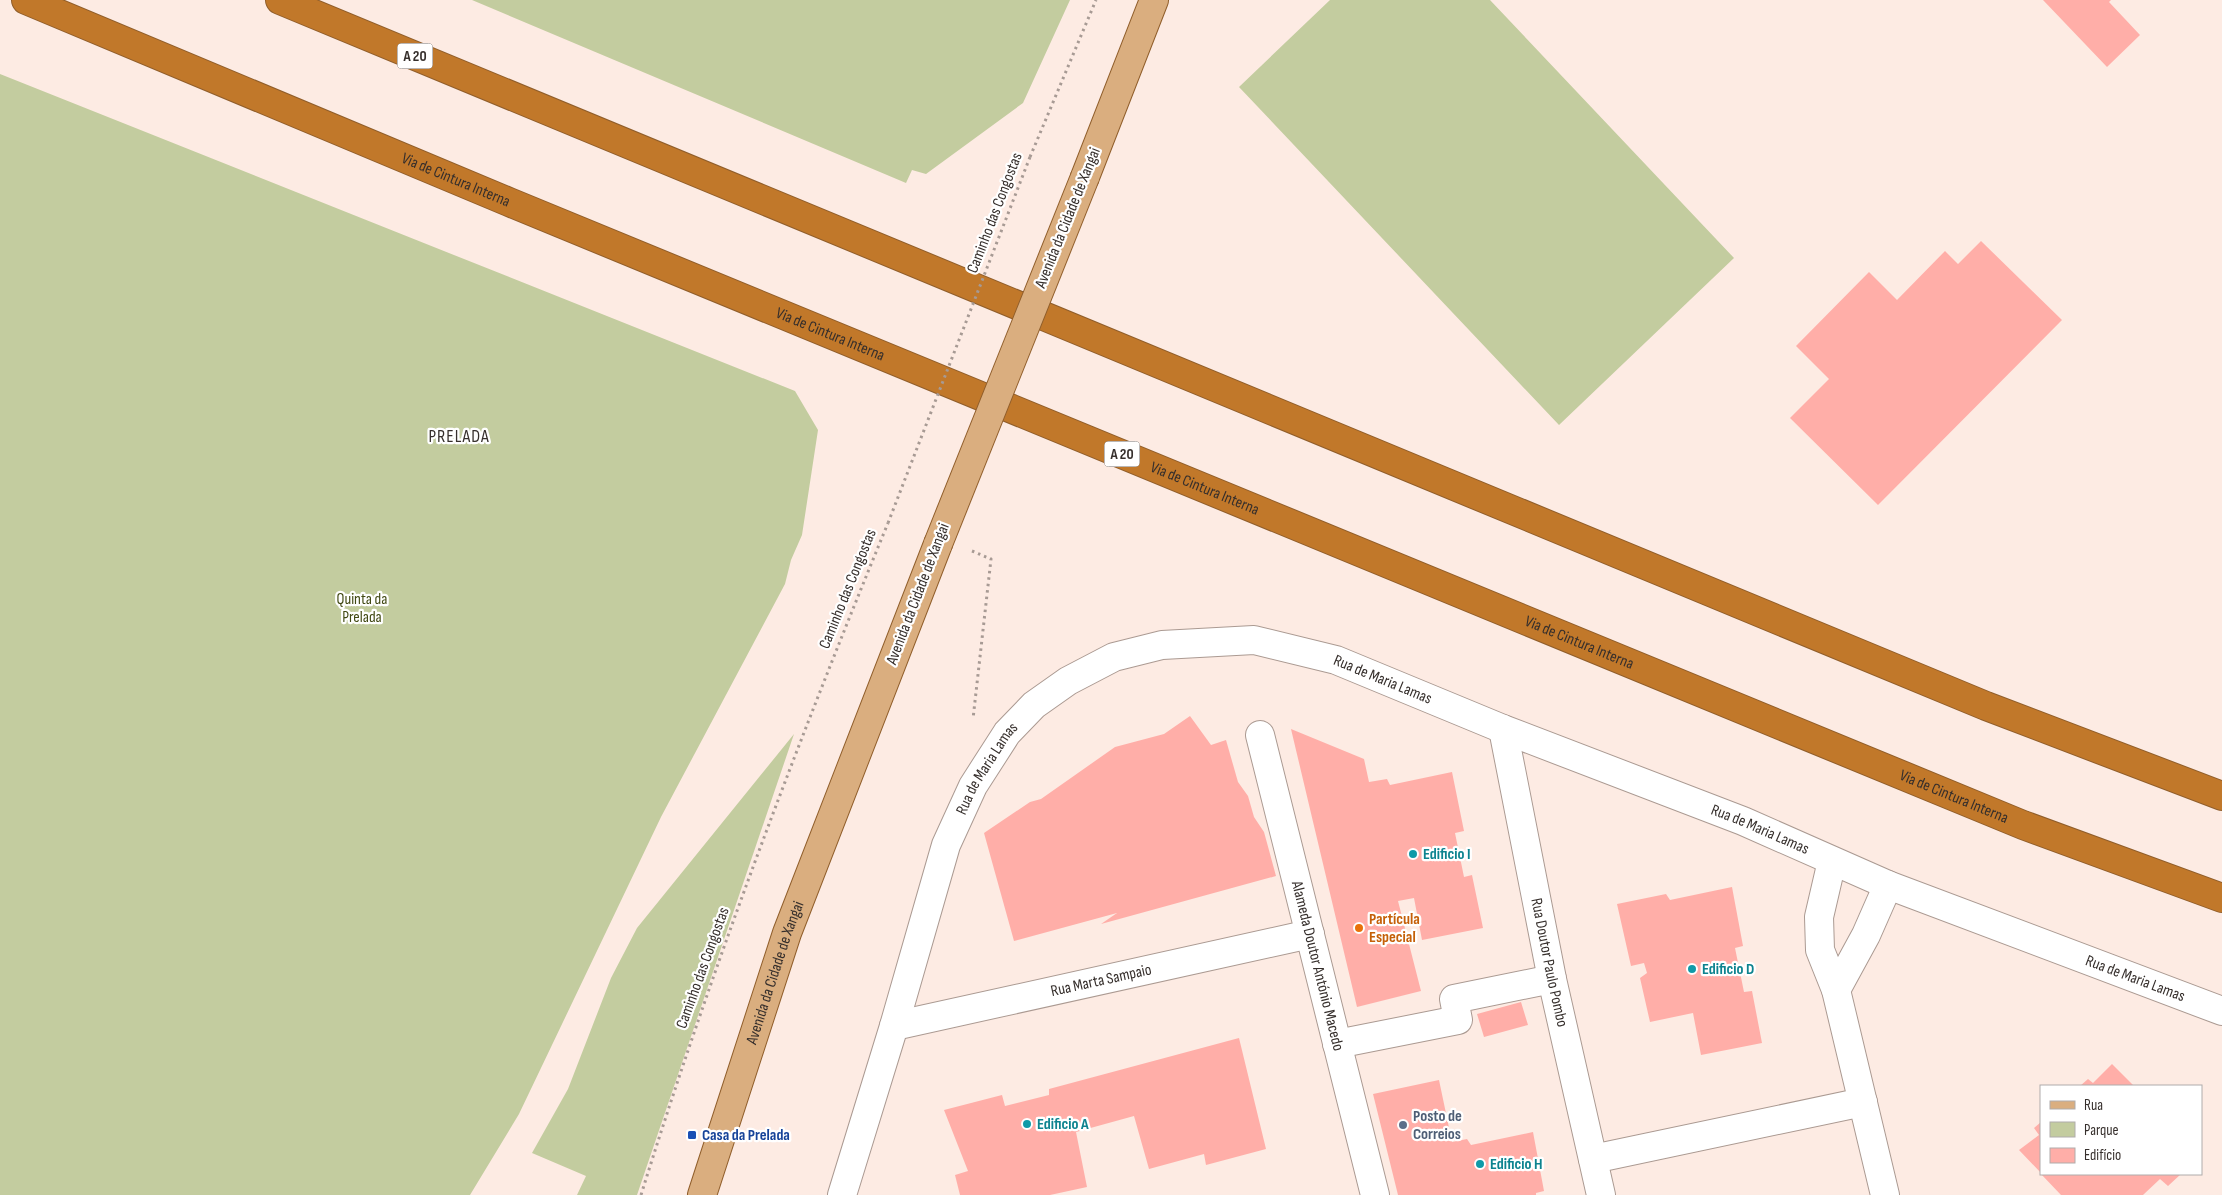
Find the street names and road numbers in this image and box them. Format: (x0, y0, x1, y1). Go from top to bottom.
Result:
road number: A 20 (398, 44, 432, 68)
street label: Avenida da Cidade de Xangai (1031, 145, 1105, 292)
street label: Via de Cintura Interna (399, 149, 513, 211)
street label: Caminho das Congostas (963, 150, 1027, 276)
street label: Via de Cintura Interna (773, 303, 888, 365)
road number: A 20 (1104, 442, 1140, 466)
street label: Via de Cintura Interna (1148, 457, 1262, 519)
street label: Avenida da Cidade de Xangai (882, 521, 954, 668)
street label: Caminho das Congostas (815, 526, 881, 652)
street label: Via de Cintura Interna (1522, 612, 1637, 673)
street label: Rua de Maria Lamas (1331, 651, 1435, 708)
street label: Rua de Maria Lamas (952, 718, 1022, 818)
street label: Via de Cintura Interna (1897, 766, 2011, 827)
street label: Rua de Maria Lamas (1708, 800, 1812, 859)
street label: Alameda Doutor António Macedo (1287, 878, 1348, 1053)
street label: Rua Doutor Paulo Pombo (1527, 896, 1572, 1029)
street label: Avenida da Cidade de Xangai (742, 898, 808, 1048)
street label: Caminho das Congostas (672, 905, 734, 1031)
street label: Rua de Maria Lamas (2083, 951, 2188, 1006)
street label: Rua Marta Sampaio (1049, 960, 1153, 1001)

